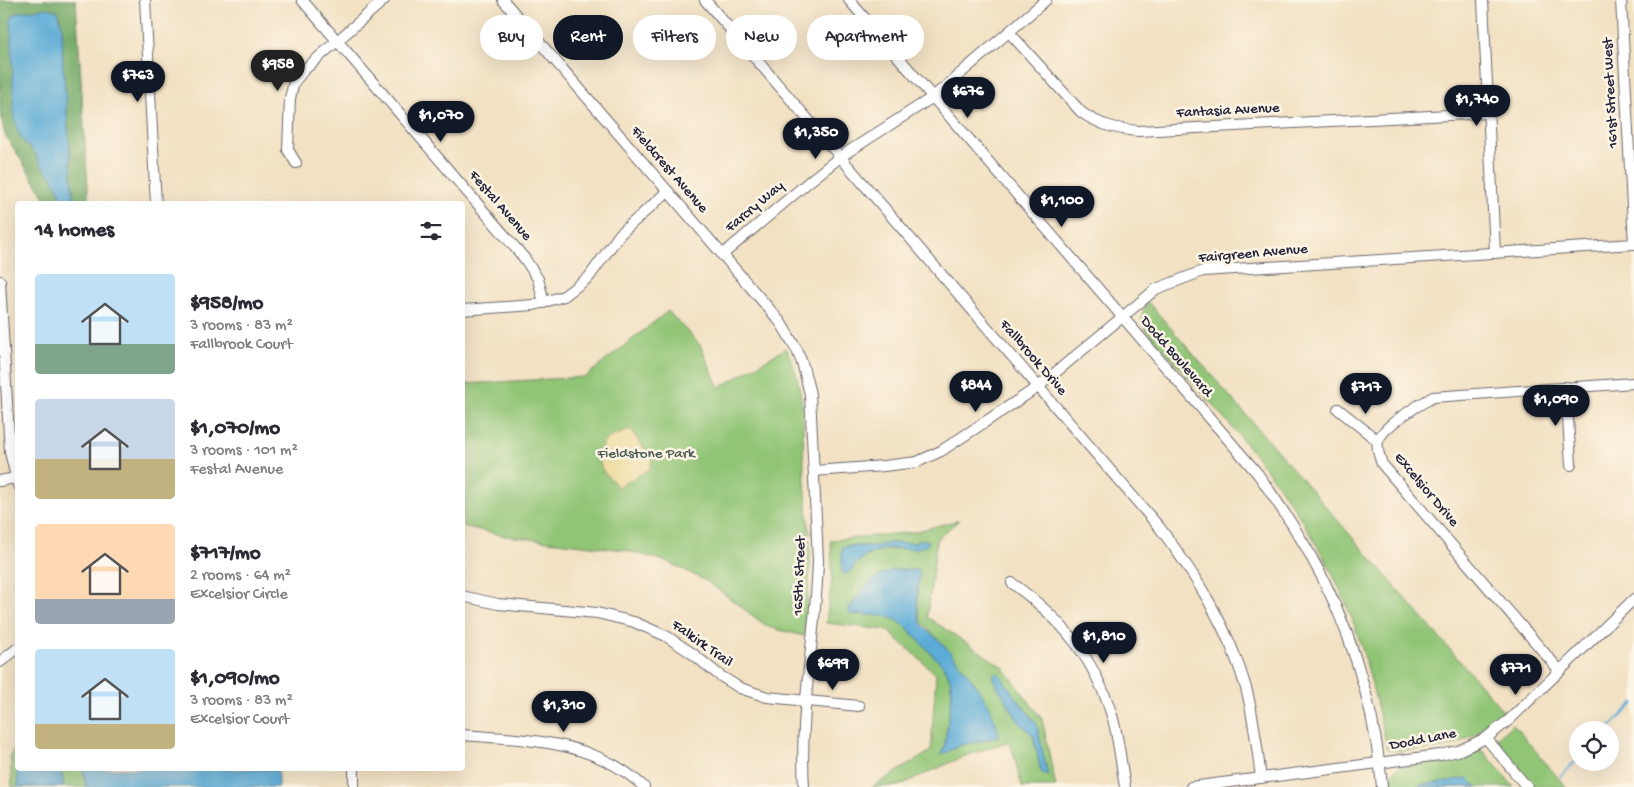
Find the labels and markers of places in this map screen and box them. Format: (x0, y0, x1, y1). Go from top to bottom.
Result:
pin: $958 (248, 49, 308, 92)
pin: $763 (108, 61, 168, 103)
pin: $676 (938, 76, 998, 119)
pin: $1,740 (1436, 84, 1518, 127)
pin: $1,070 (400, 100, 482, 143)
pin: $1,350 (775, 118, 857, 160)
pin: $1,100 (1021, 186, 1103, 228)
pin: $844 (946, 370, 1006, 413)
pin: $717 (1336, 372, 1396, 415)
pin: $1,090 (1515, 384, 1597, 427)
pin: $1,810 (1063, 622, 1145, 664)
pin: $699 (803, 648, 863, 691)
pin: $771 (1486, 654, 1546, 696)
pin: $1,310 (523, 690, 605, 733)

